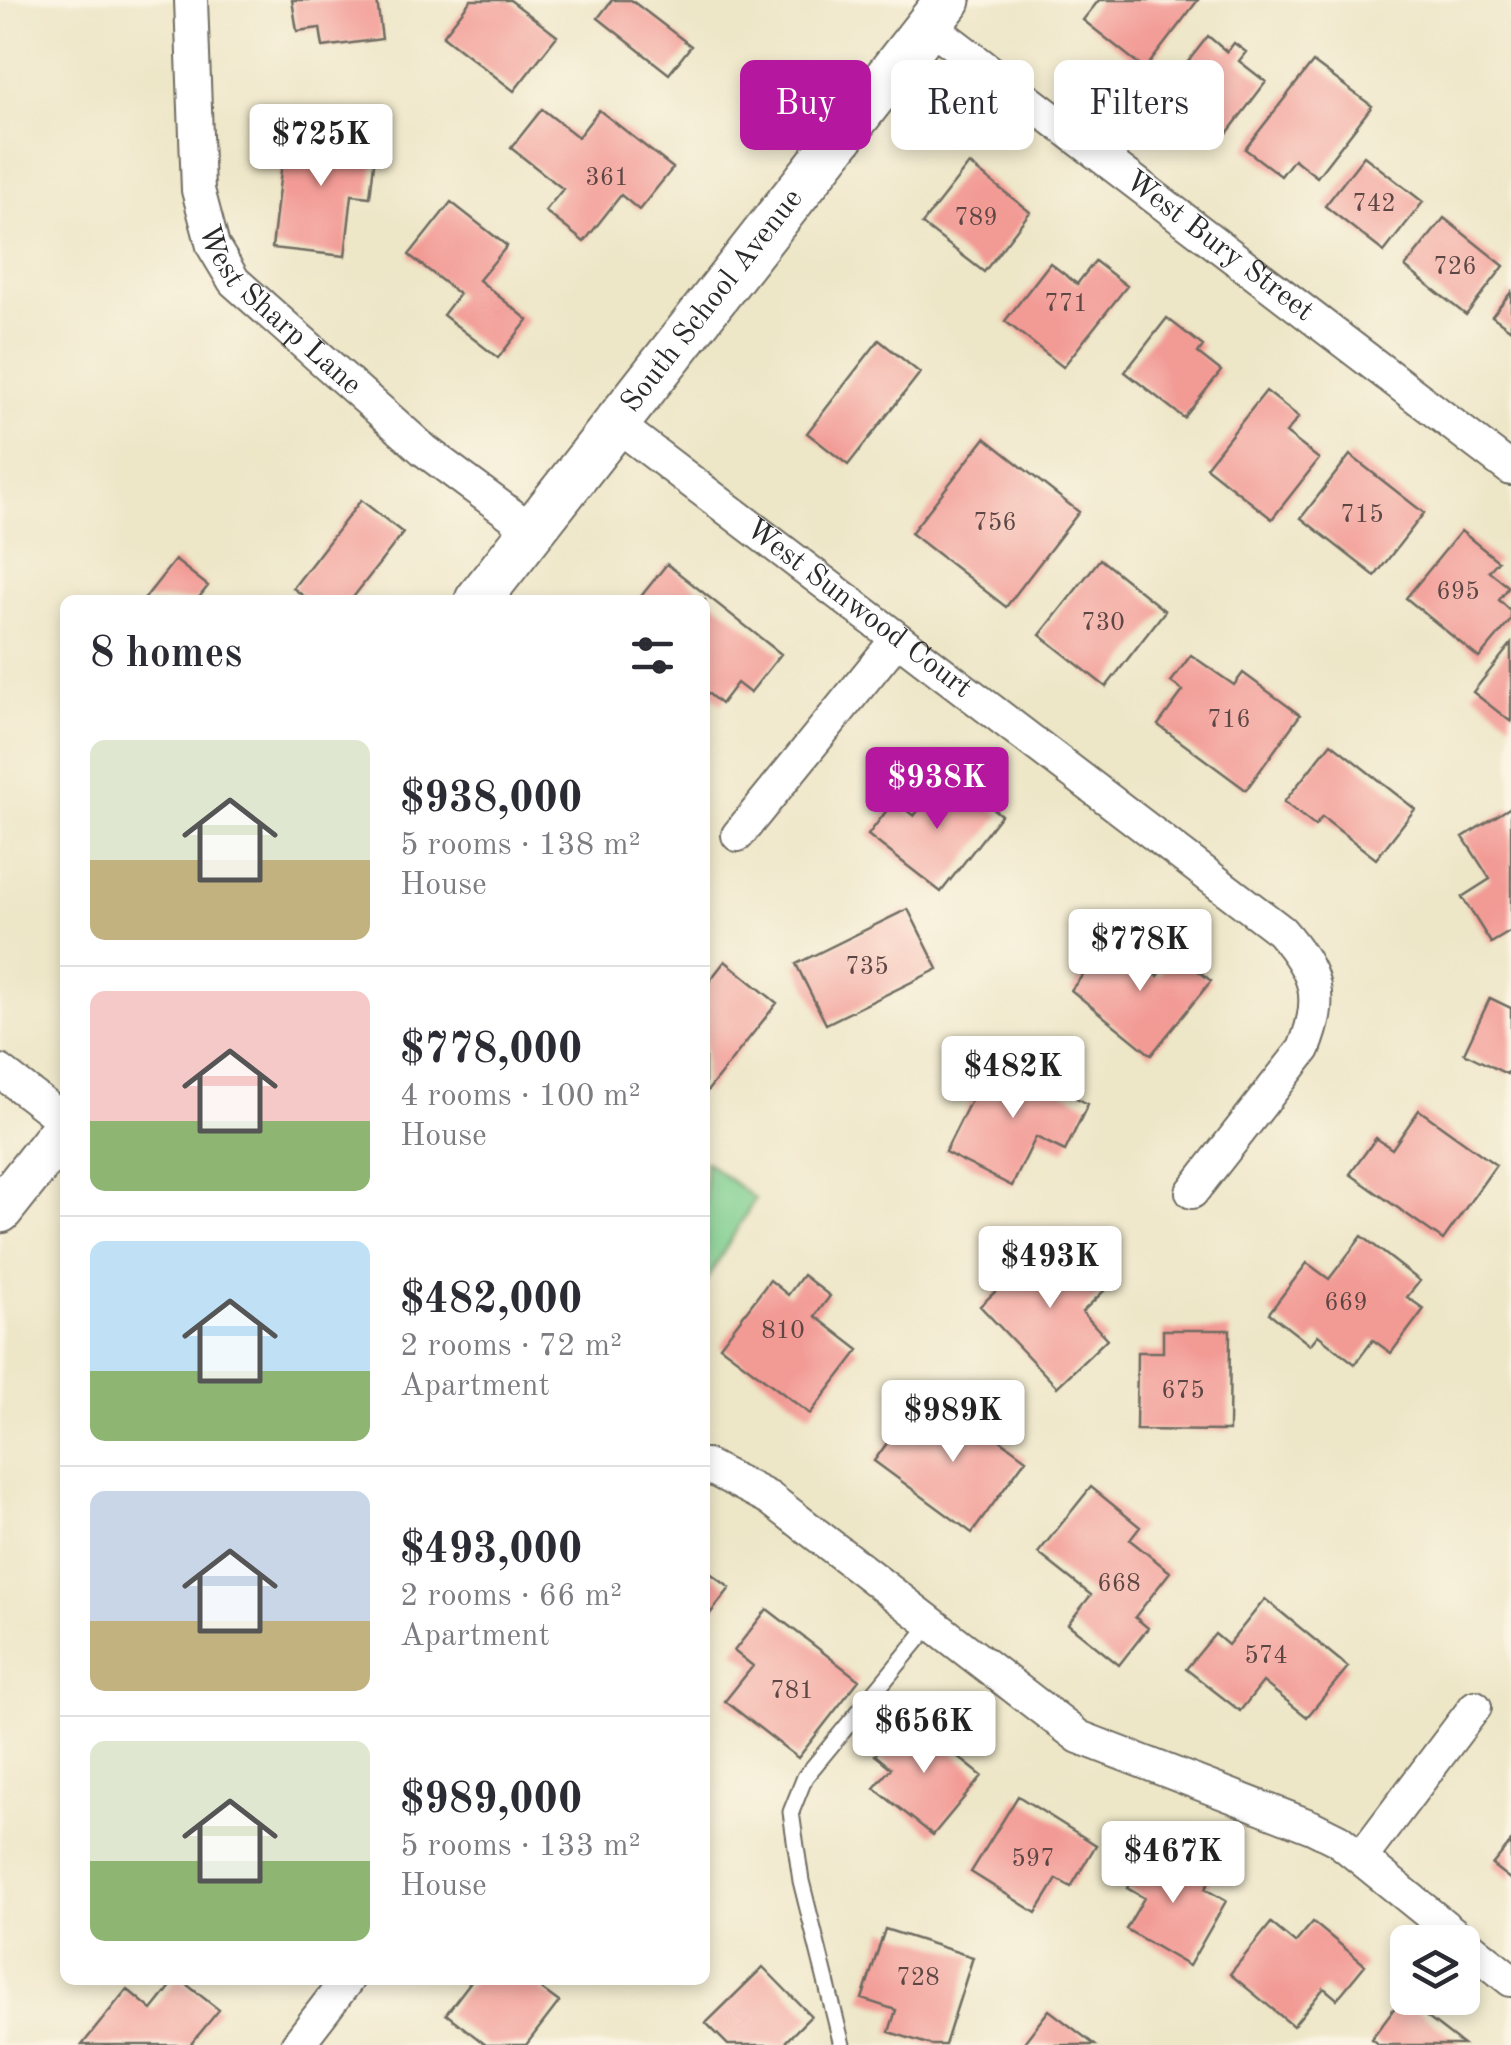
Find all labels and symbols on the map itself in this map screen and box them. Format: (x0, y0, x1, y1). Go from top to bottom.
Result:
pin: $725K (251, 104, 391, 189)
street label: West Bury Street (1120, 165, 1319, 327)
house number: 361 (585, 166, 629, 191)
street label: South School Avenue (616, 184, 809, 418)
house number: 742 (1352, 192, 1396, 217)
house number: 789 (954, 206, 998, 231)
street label: West Sharp Lane (193, 222, 367, 401)
house number: 726 (1433, 255, 1477, 280)
house number: 771 (1044, 292, 1088, 317)
house number: 715 (1340, 503, 1384, 528)
house number: 756 (973, 511, 1017, 536)
street label: West Sunwood Court (740, 514, 977, 704)
house number: 695 (1436, 580, 1480, 605)
house number: 730 (1081, 611, 1125, 636)
house number: 716 (1207, 708, 1251, 733)
pin: $938K (867, 747, 1007, 832)
pin: $778K (1070, 909, 1210, 994)
house number: 735 (845, 955, 889, 980)
pin: $482K (943, 1036, 1083, 1121)
pin: $493K (980, 1226, 1120, 1311)
house number: 669 (1324, 1291, 1368, 1316)
house number: 810 (761, 1319, 805, 1344)
house number: 675 (1161, 1379, 1205, 1404)
pin: $989K (883, 1380, 1023, 1465)
house number: 668 (1097, 1572, 1141, 1597)
house number: 574 (1244, 1644, 1288, 1669)
house number: 781 (770, 1679, 814, 1704)
pin: $656K (854, 1691, 994, 1776)
pin: $467K (1103, 1821, 1243, 1906)
house number: 597 (1011, 1847, 1055, 1872)
house number: 728 (896, 1966, 940, 1991)

